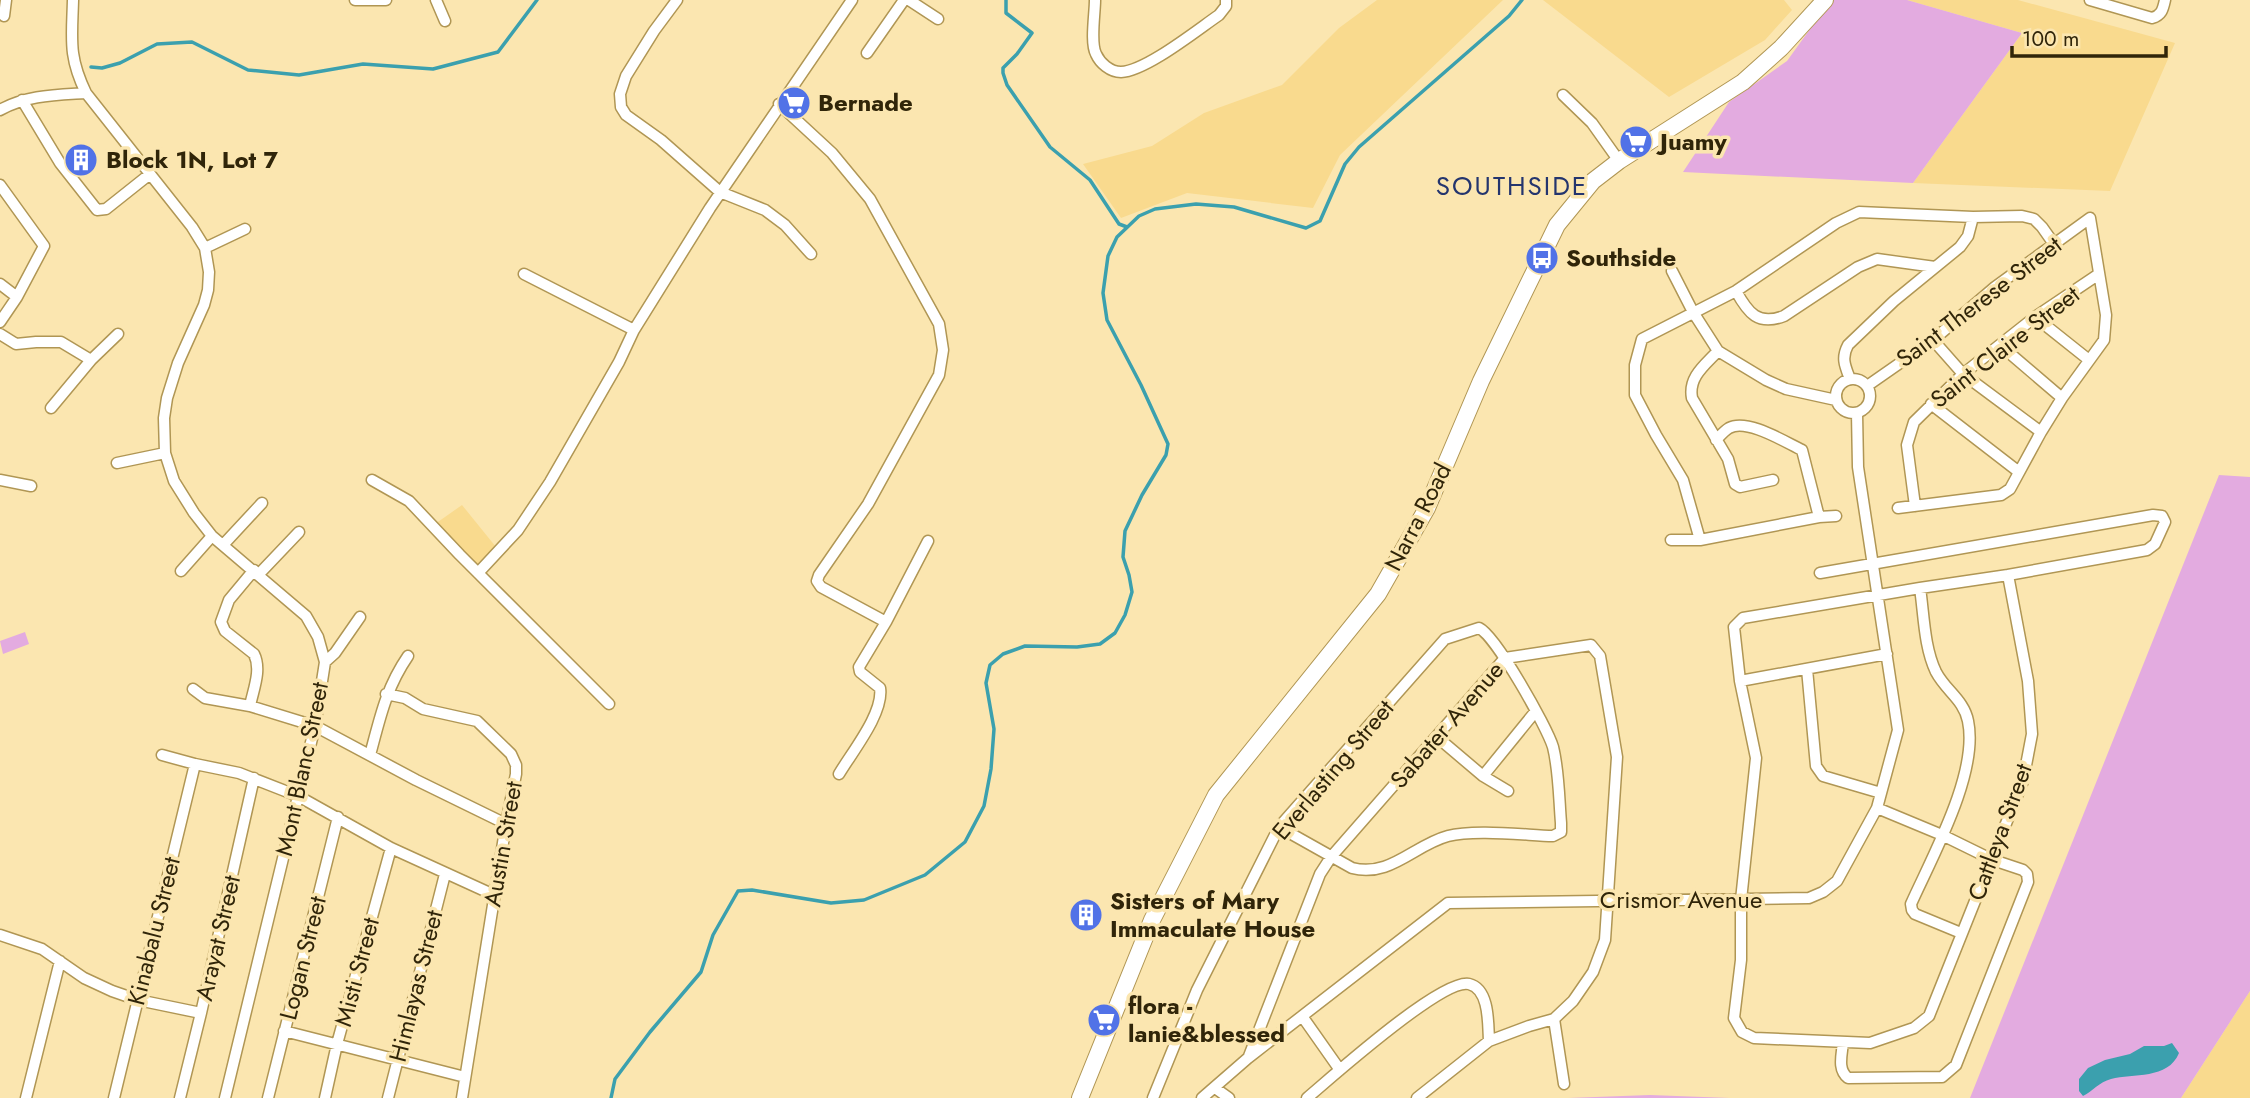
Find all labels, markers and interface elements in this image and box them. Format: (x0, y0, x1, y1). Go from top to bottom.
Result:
scale bar (2012, 14, 2166, 58)
text: 100 m (2022, 24, 2079, 54)
supermarket icon: Bernade (775, 84, 813, 122)
place label: Bernade (818, 85, 913, 120)
supermarket icon: Juamy (1617, 123, 1655, 161)
place label: Juamy (1656, 124, 1727, 159)
building icon: Block 1N, Lot 7 (62, 141, 100, 179)
place label: Block 1N, Lot 7 (106, 142, 278, 177)
district label: SOUTHSIDE (1436, 167, 1588, 205)
street label: Saint Therese Street (1889, 227, 2069, 376)
bus stop icon: Southside (1523, 239, 1561, 277)
place label: Southside (1566, 240, 1676, 275)
street label: Saint Claire Street (1923, 277, 2087, 416)
street label: Narra Road (1375, 457, 1460, 577)
street label: Sabater Avenue (1382, 653, 1512, 796)
street label: Mont Blanc Street (266, 678, 337, 859)
street label: Everlasting Street (1263, 692, 1402, 847)
street label: Cattleya Street (1959, 758, 2041, 905)
street label: Austin Street (474, 778, 531, 909)
street label: Kinabalu Street (118, 853, 189, 1009)
street label: Arayat Street (186, 871, 249, 1004)
street label: Crismor Avenue (1600, 882, 1762, 917)
place label: Sisters of Mary Immaculate House (1110, 883, 1315, 946)
street label: Logan Street (270, 892, 335, 1023)
building icon: Sisters of Mary Immaculate House (1067, 896, 1105, 934)
street label: Himlayas Street (380, 906, 451, 1065)
street label: Misti Street (325, 913, 388, 1030)
place label: flora - lanie&blessed (1128, 988, 1285, 1051)
supermarket icon: flora - lanie&blessed (1085, 1001, 1123, 1039)

